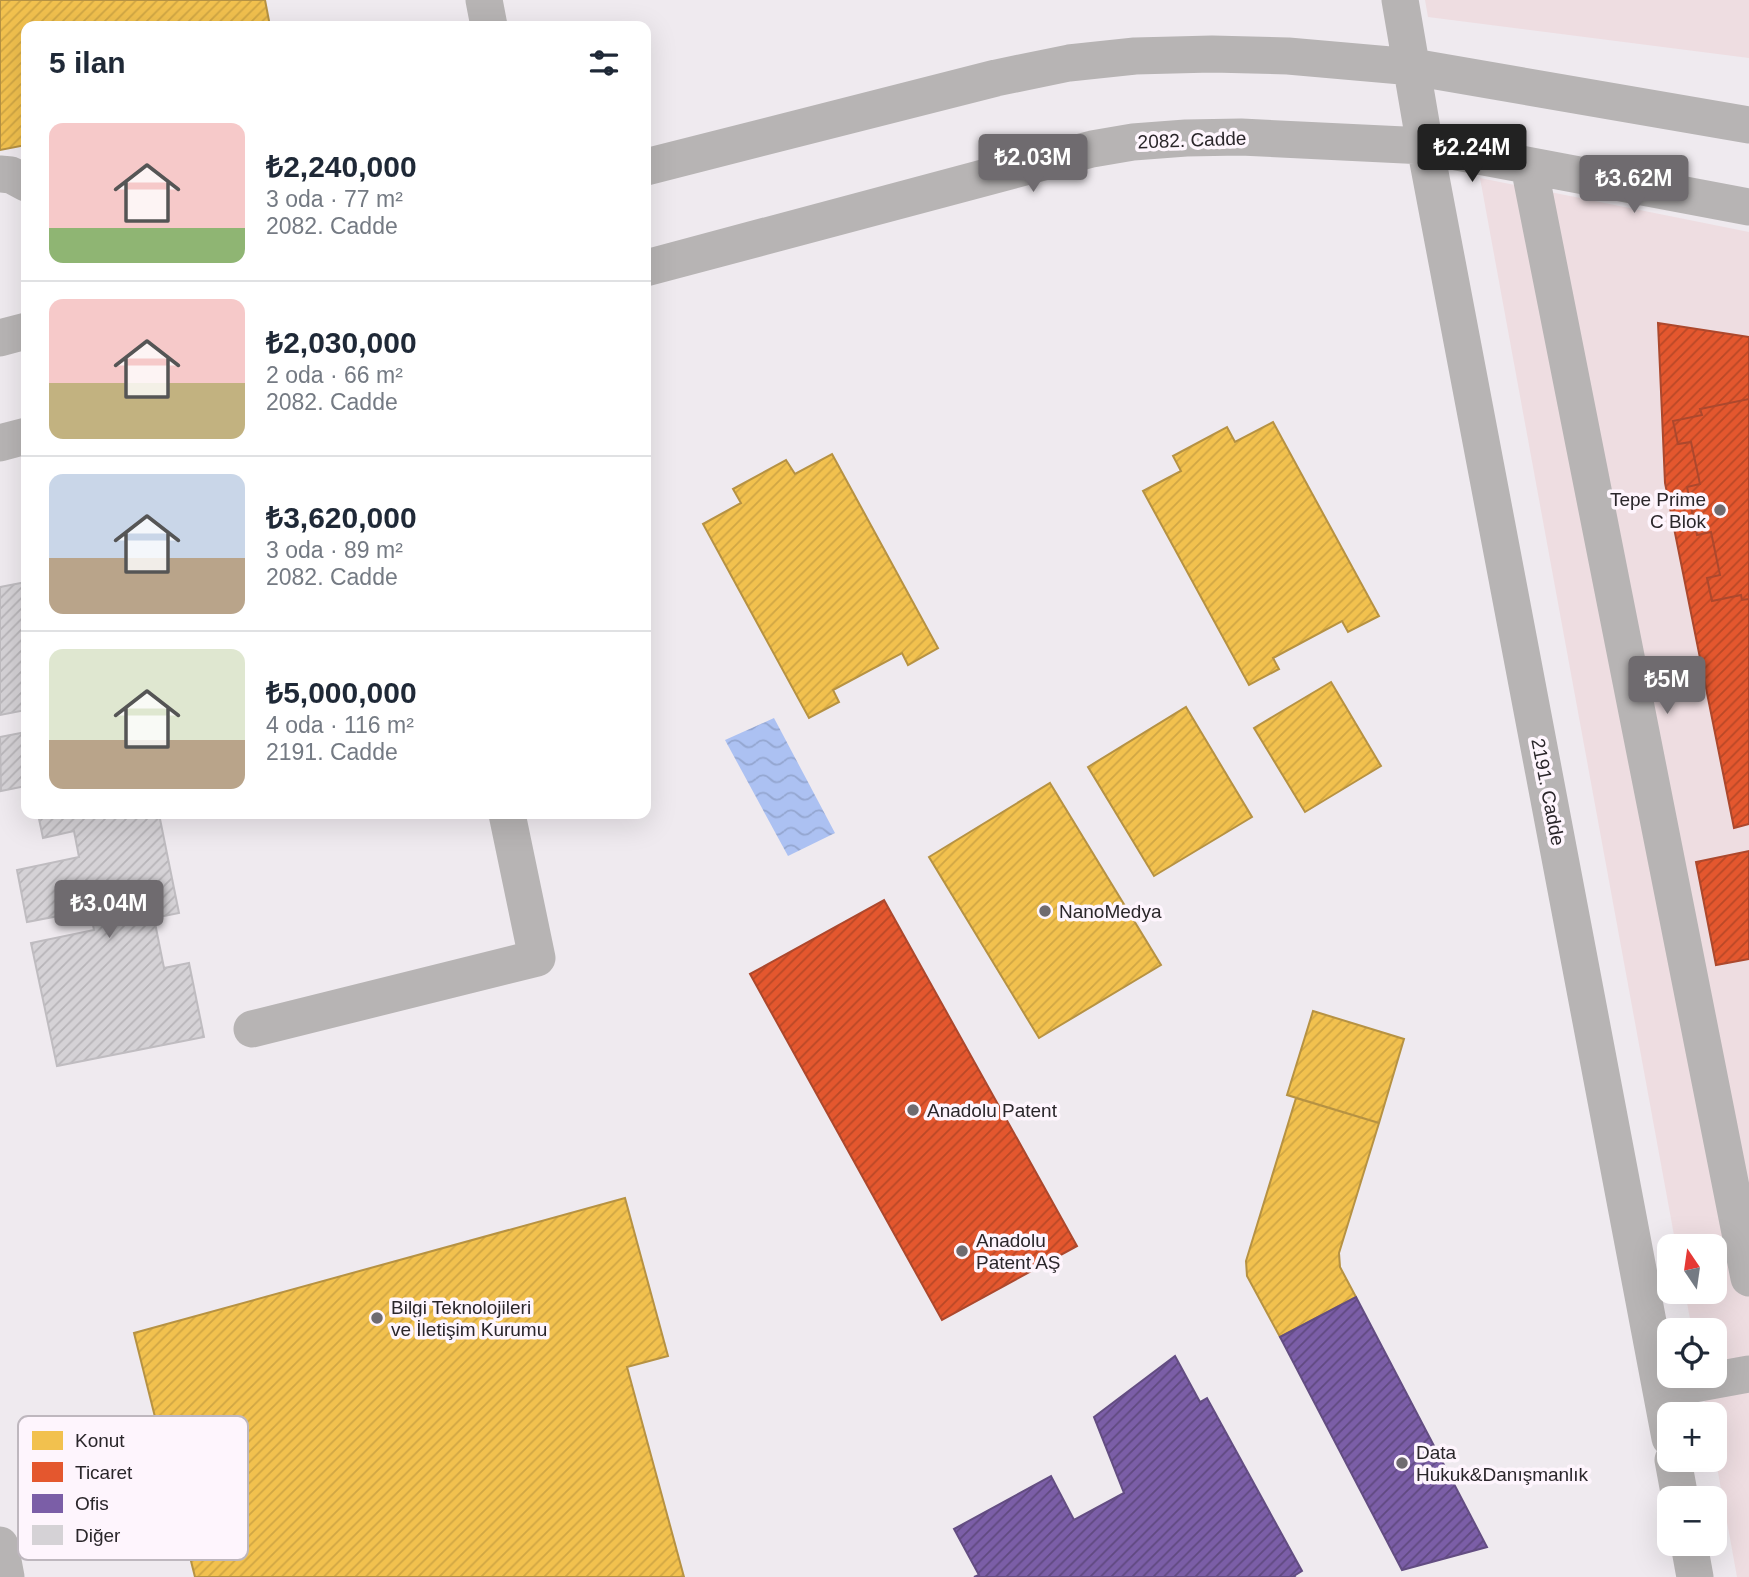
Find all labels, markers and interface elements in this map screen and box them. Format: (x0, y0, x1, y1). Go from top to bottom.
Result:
icon: filters (585, 44, 623, 82)
text: 5 ilan (49, 46, 126, 79)
pin: ₺2.24M (1415, 124, 1529, 184)
street label: 2082. Cadde (1137, 128, 1247, 152)
pin: ₺2.03M (976, 134, 1090, 194)
text: ₺2.24M (1433, 134, 1511, 160)
text: ₺2.03M (994, 144, 1072, 170)
text: ₺2,240,000 (266, 150, 417, 183)
icon: home (105, 151, 189, 235)
pin: ₺3.62M (1577, 156, 1691, 215)
text: ₺3.62M (1595, 165, 1673, 191)
text: 3 oda · 77 m² (266, 186, 403, 212)
text: 2082. Cadde (266, 213, 398, 239)
text: ₺2,030,000 (266, 326, 417, 359)
icon: home (105, 327, 189, 411)
text: 2 oda · 66 m² (266, 362, 403, 388)
text: 2082. Cadde (266, 389, 398, 415)
place label: Tepe Prime C Blok (1610, 489, 1706, 532)
text: ₺3,620,000 (266, 501, 417, 534)
icon: home (105, 502, 189, 586)
marker: Tepe Prime C Blok (1712, 502, 1728, 518)
text: 3 oda · 89 m² (266, 537, 403, 563)
text: 2082. Cadde (266, 564, 398, 590)
pin: ₺5M (1633, 656, 1701, 716)
text: ₺5M (1644, 666, 1690, 692)
text: ₺5,000,000 (266, 676, 417, 709)
icon: home (105, 677, 189, 761)
text: 4 oda · 116 m² (266, 712, 414, 738)
street label: 2191. Cadde (1527, 737, 1569, 847)
text: 2191. Cadde (266, 739, 398, 765)
pin: ₺3.04M (52, 880, 166, 940)
text: ₺3.04M (70, 890, 148, 916)
place label: NanoMedya (1059, 901, 1162, 922)
marker: NanoMedya (1037, 903, 1053, 919)
place label: Anadolu Patent (927, 1100, 1058, 1121)
marker: Anadolu Patent (905, 1102, 921, 1118)
place label: Anadolu Patent AŞ (976, 1230, 1061, 1273)
north arrow (1657, 1234, 1727, 1304)
map controls (1657, 1234, 1727, 1556)
marker: Anadolu Patent AŞ (954, 1243, 970, 1259)
place label: Bilgi Teknolojileri ve İletişim Kurumu (391, 1297, 547, 1340)
marker: Bilgi Teknolojileri ve İletişim Kurumu (369, 1310, 385, 1326)
button: locate (1657, 1318, 1727, 1388)
button: + (1657, 1402, 1727, 1472)
legend (18, 1416, 248, 1560)
text: Konut (75, 1430, 125, 1451)
place label: Data Hukuk&Danışmanlık (1416, 1442, 1589, 1485)
marker: Data Hukuk&Danışmanlık (1394, 1455, 1410, 1471)
text: Ticaret (75, 1462, 133, 1483)
button: − (1657, 1486, 1727, 1556)
text: Ofis (75, 1493, 109, 1514)
text: Diğer (75, 1525, 121, 1546)

